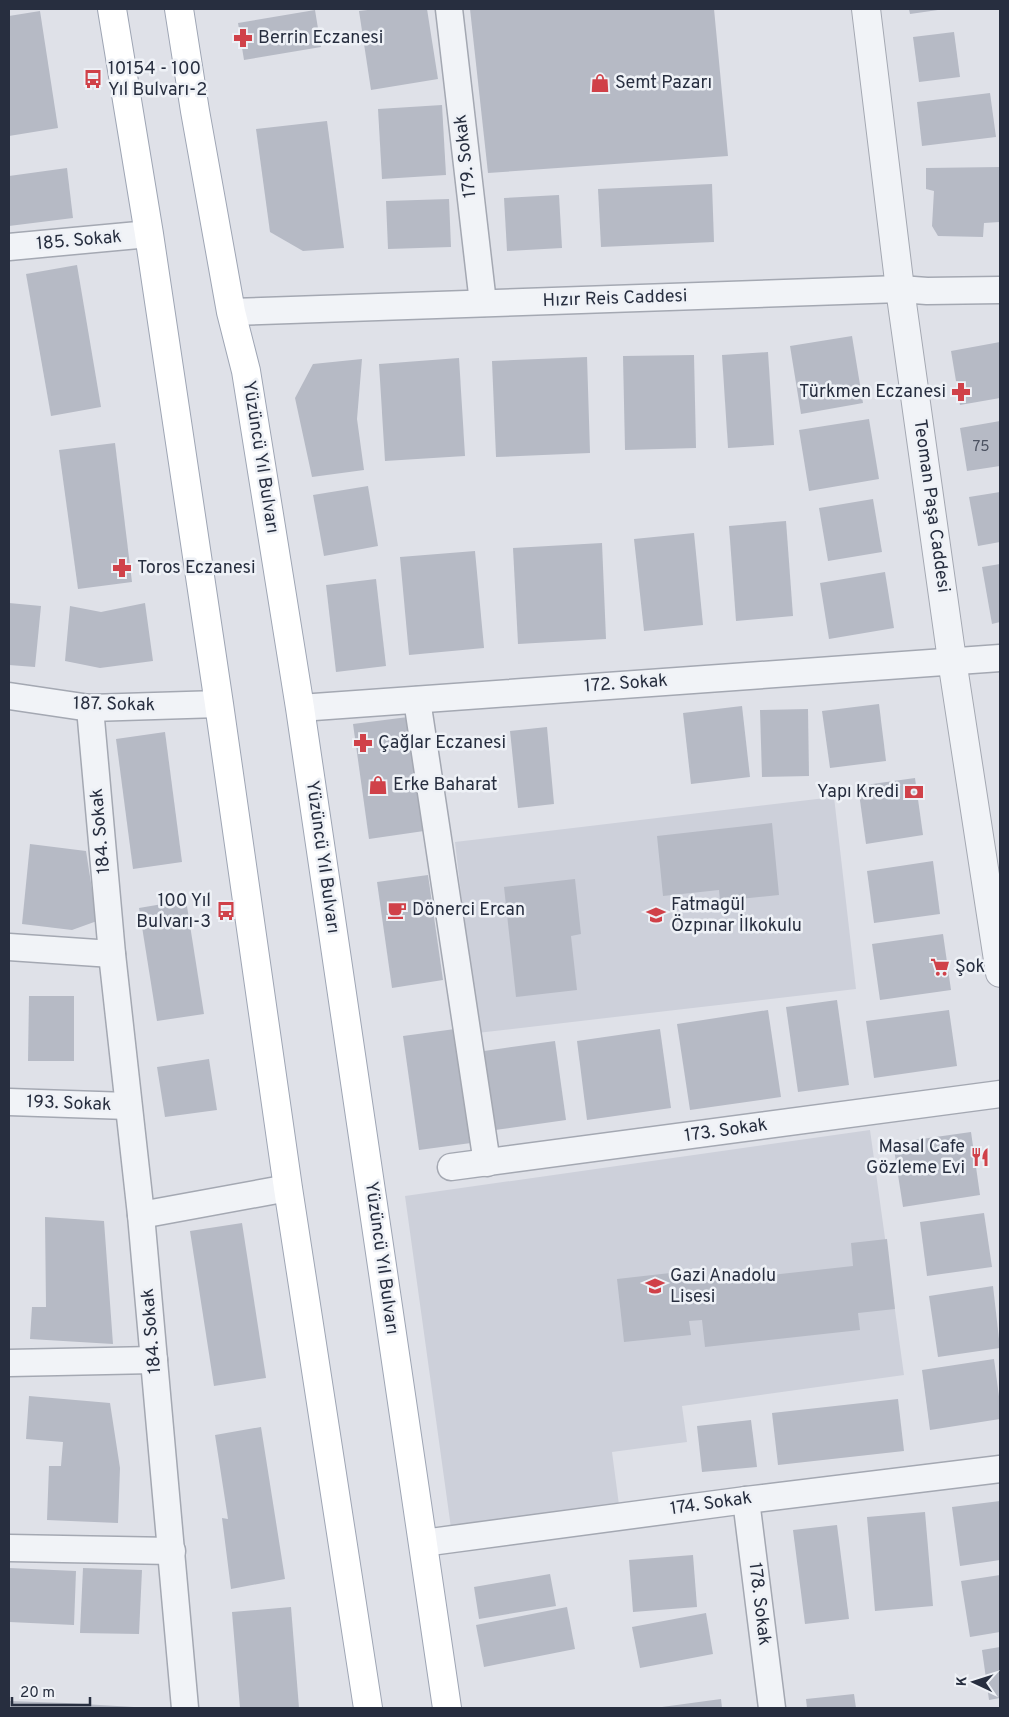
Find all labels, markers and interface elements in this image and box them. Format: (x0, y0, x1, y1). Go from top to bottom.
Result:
pharmacy icon: Berrin Eczanesi (232, 27, 254, 49)
place label: Berrin Eczanesi (258, 27, 383, 50)
place label: 10154 - 100 Yıl Bulvarı-2 (108, 58, 207, 102)
bus stop icon: 10154 - 100 Yıl Bulvarı-2 (82, 68, 104, 90)
shop icon: Semt Pazarı (589, 72, 611, 94)
place label: Semt Pazarı (615, 72, 712, 95)
street label: 179. Sokak (449, 113, 483, 199)
street label: 185. Sokak (35, 226, 123, 256)
street label: Hızır Reis Caddesi (542, 285, 688, 313)
street label: Yüzüncü Yıl Bulvarı (237, 379, 283, 535)
place label: Türkmen Eczanesi (799, 381, 946, 404)
pharmacy icon: Türkmen Eczanesi (950, 381, 972, 403)
street label: Teoman Paşa Caddesi (907, 418, 955, 594)
house number: 75 (972, 438, 990, 457)
pharmacy icon: Toros Eczanesi (111, 557, 133, 579)
place label: Toros Eczanesi (137, 557, 256, 580)
street label: 172. Sokak (583, 670, 669, 698)
street label: 187. Sokak (73, 693, 155, 717)
pharmacy icon: Çağlar Eczanesi (352, 732, 374, 754)
place label: Çağlar Eczanesi (378, 732, 506, 755)
shop icon: Erke Baharat (367, 774, 389, 796)
place label: Erke Baharat (393, 774, 498, 797)
street label: Yüzüncü Yıl Bulvarı (300, 779, 344, 935)
place label: Yapı Kredi (817, 781, 899, 804)
bank icon: Yapı Kredi (903, 781, 925, 803)
street label: 184. Sokak (86, 787, 116, 875)
place label: 100 Yıl Bulvarı-3 (136, 890, 211, 934)
place label: Fatmagül Özpınar İlkokulu (671, 894, 802, 938)
cafe icon: Dönerci Ercan (386, 899, 408, 921)
place label: Dönerci Ercan (412, 899, 525, 922)
bus stop icon: 100 Yıl Bulvarı-3 (215, 900, 237, 922)
school or university icon: Fatmagül Özpınar İlkokulu (645, 904, 667, 926)
supermarket icon: Şok (929, 956, 951, 978)
place label: Şok (955, 956, 985, 979)
street label: 193. Sokak (26, 1091, 112, 1117)
street label: 173. Sokak (683, 1114, 769, 1148)
place label: Masal Cafe Gözleme Evi (866, 1136, 965, 1180)
restaurant icon: Masal Cafe Gözleme Evi (969, 1146, 991, 1168)
street label: Yüzüncü Yıl Bulvarı (359, 1180, 403, 1336)
place label: Gazi Anadolu Lisesi (670, 1265, 776, 1309)
school or university icon: Gazi Anadolu Lisesi (644, 1275, 666, 1297)
street label: 184. Sokak (137, 1287, 167, 1375)
street label: 174. Sokak (669, 1487, 753, 1521)
street label: 178. Sokak (743, 1561, 775, 1647)
north arrow (949, 1657, 999, 1707)
scale bar (12, 1674, 90, 1706)
text: K (954, 1676, 971, 1687)
text: 20 m (20, 1684, 55, 1703)

